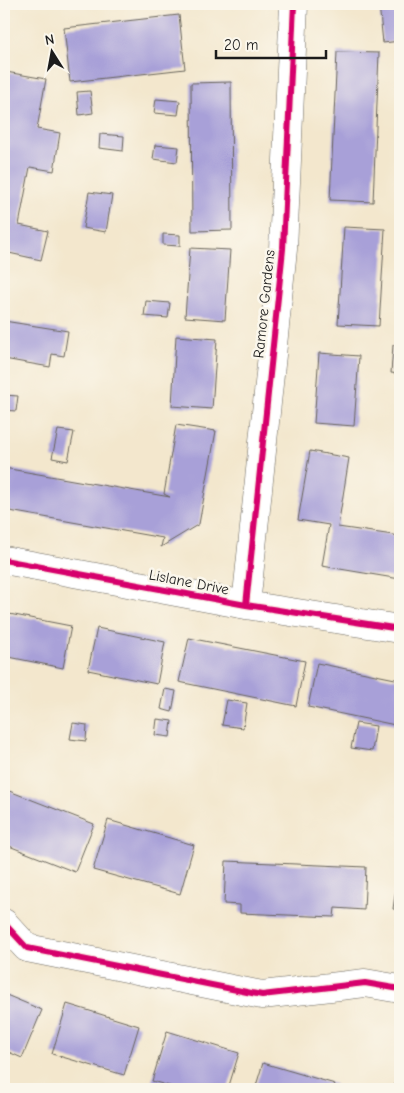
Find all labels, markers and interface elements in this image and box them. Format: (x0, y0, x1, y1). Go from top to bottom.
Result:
north arrow (28, 28, 78, 78)
scale bar (216, 28, 326, 60)
text: N (44, 31, 56, 49)
text: 20 m (224, 36, 258, 54)
street label: Ramore Gardens (249, 249, 279, 359)
street label: Lislane Drive (147, 565, 231, 599)

